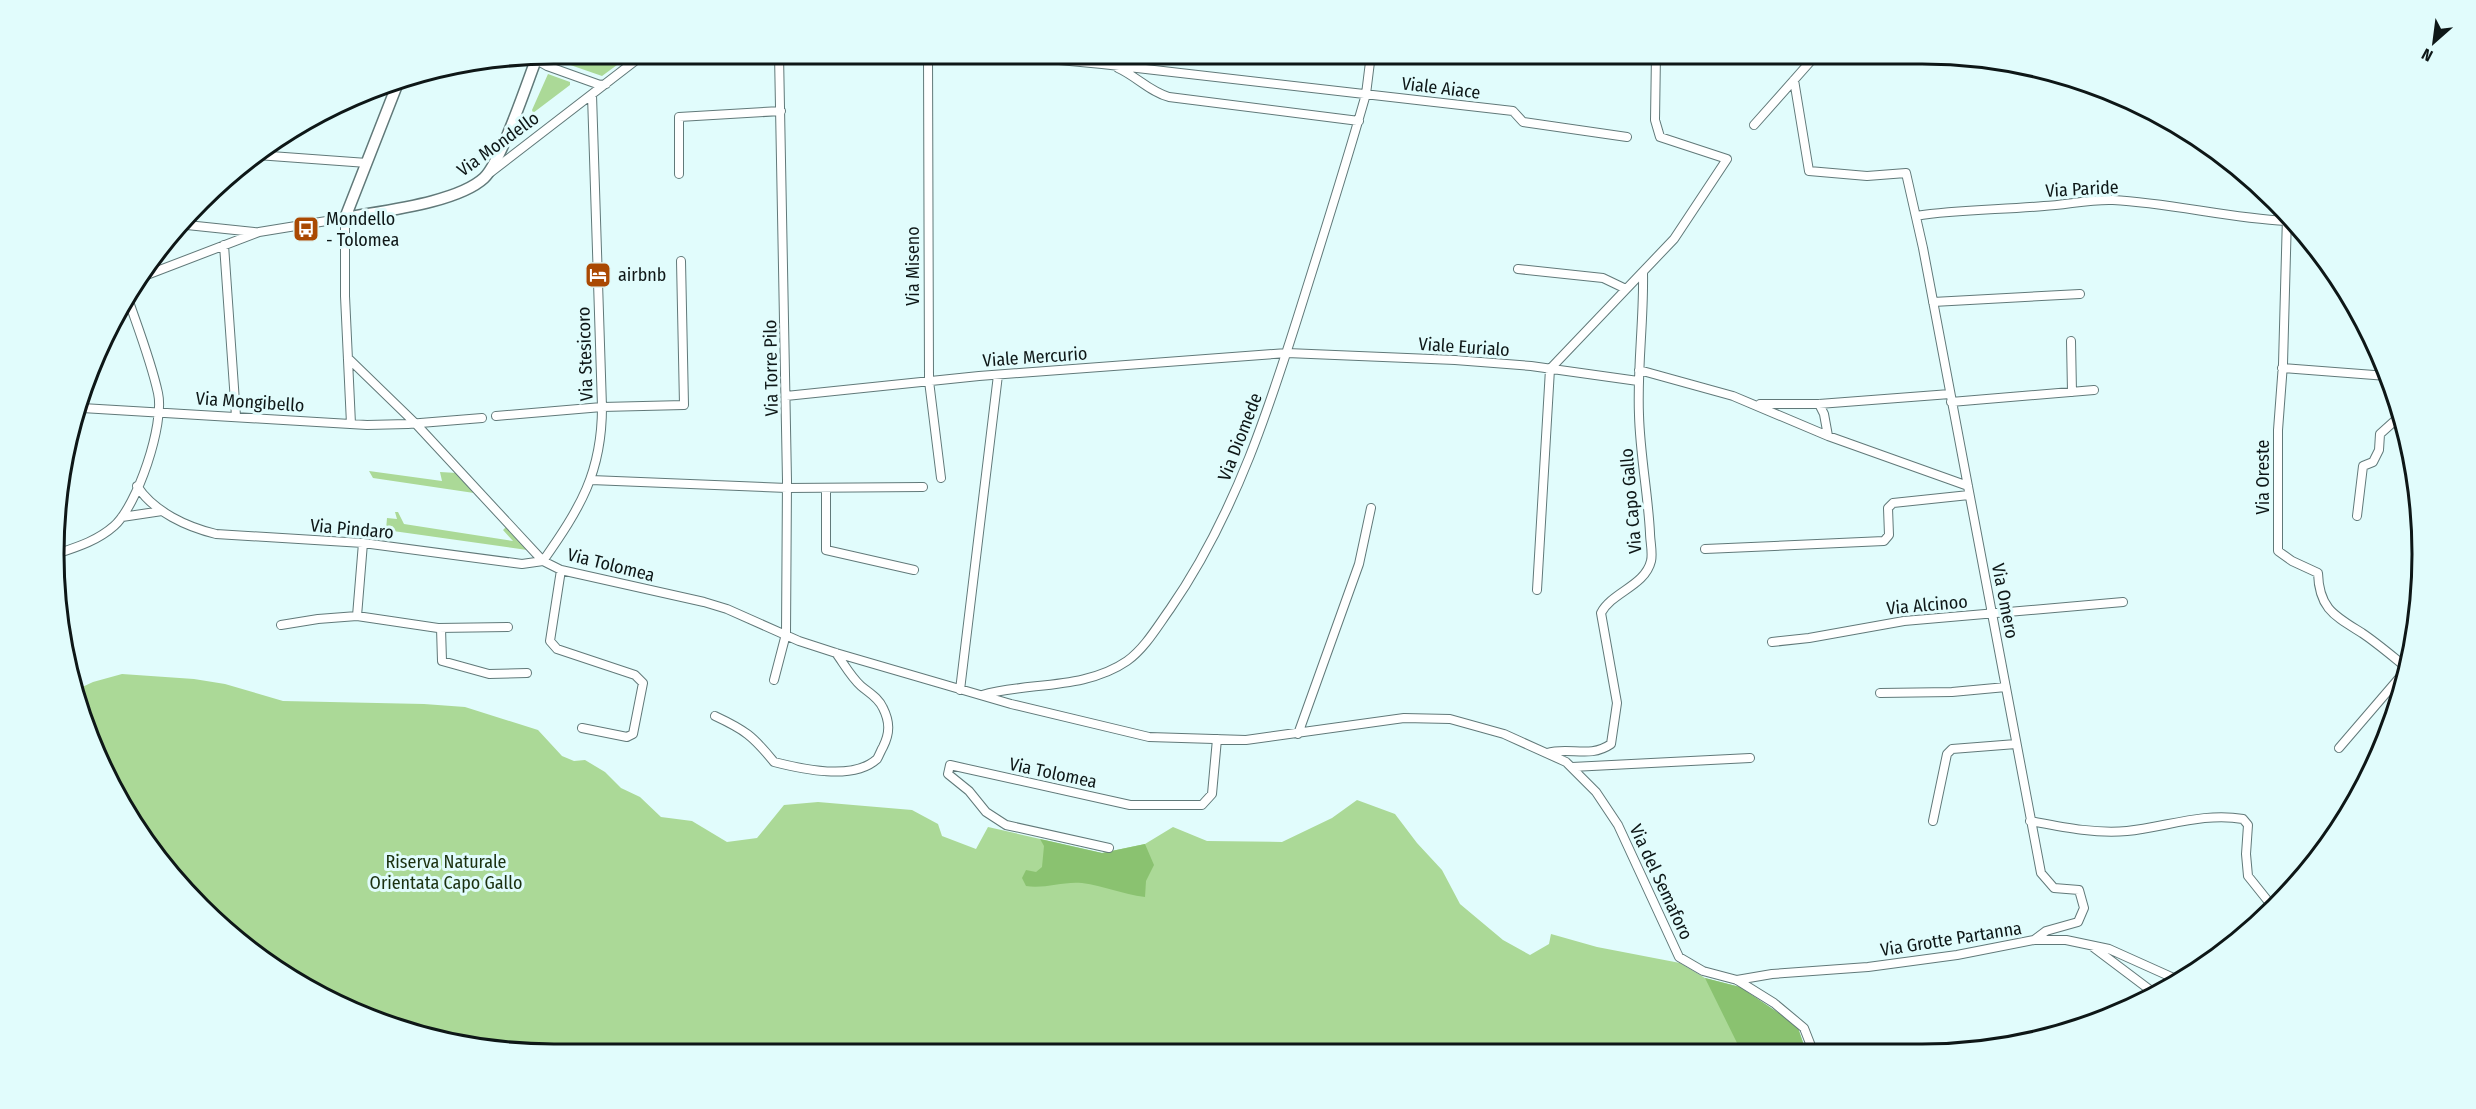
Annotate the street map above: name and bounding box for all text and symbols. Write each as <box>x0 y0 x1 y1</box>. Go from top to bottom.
north arrow <box>2404 12 2464 72</box>
text: N <box>2418 44 2436 65</box>
street label: Viale Aiace <box>1400 72 1482 104</box>
street label: Via Mondello <box>453 107 543 181</box>
street label: Via Paride <box>2045 176 2119 202</box>
place label: Mondello - Tolomea <box>326 208 399 251</box>
bus stop icon: Mondello - Tolomea <box>291 214 321 244</box>
street label: Via Miseno <box>902 226 924 306</box>
hotel icon: airbnb <box>583 260 613 290</box>
place label: airbnb <box>618 264 666 286</box>
street label: Via Stesicoro <box>572 306 598 402</box>
street label: Via Torre Pilo <box>759 319 783 417</box>
street label: Viale Eurialo <box>1418 333 1510 361</box>
street label: Viale Mercurio <box>982 342 1088 372</box>
street label: Via Mongibello <box>195 387 305 417</box>
street label: Via Diomede <box>1213 390 1267 484</box>
street label: Via Oreste <box>2252 439 2274 514</box>
street label: Via Capo Gallo <box>1615 447 1647 555</box>
street label: Via Pindaro <box>309 514 395 544</box>
street label: Via Tolomea <box>565 544 657 586</box>
street label: Via Omero <box>1987 562 2023 640</box>
street label: Via Alcinoo <box>1885 590 1969 620</box>
street label: Via Tolomea <box>1007 753 1099 793</box>
street label: Via del Semaforo <box>1625 821 1697 943</box>
park label: Riserva Naturale Orientata Capo Gallo <box>370 851 522 894</box>
street label: Via Grotte Partanna <box>1879 917 2023 961</box>

